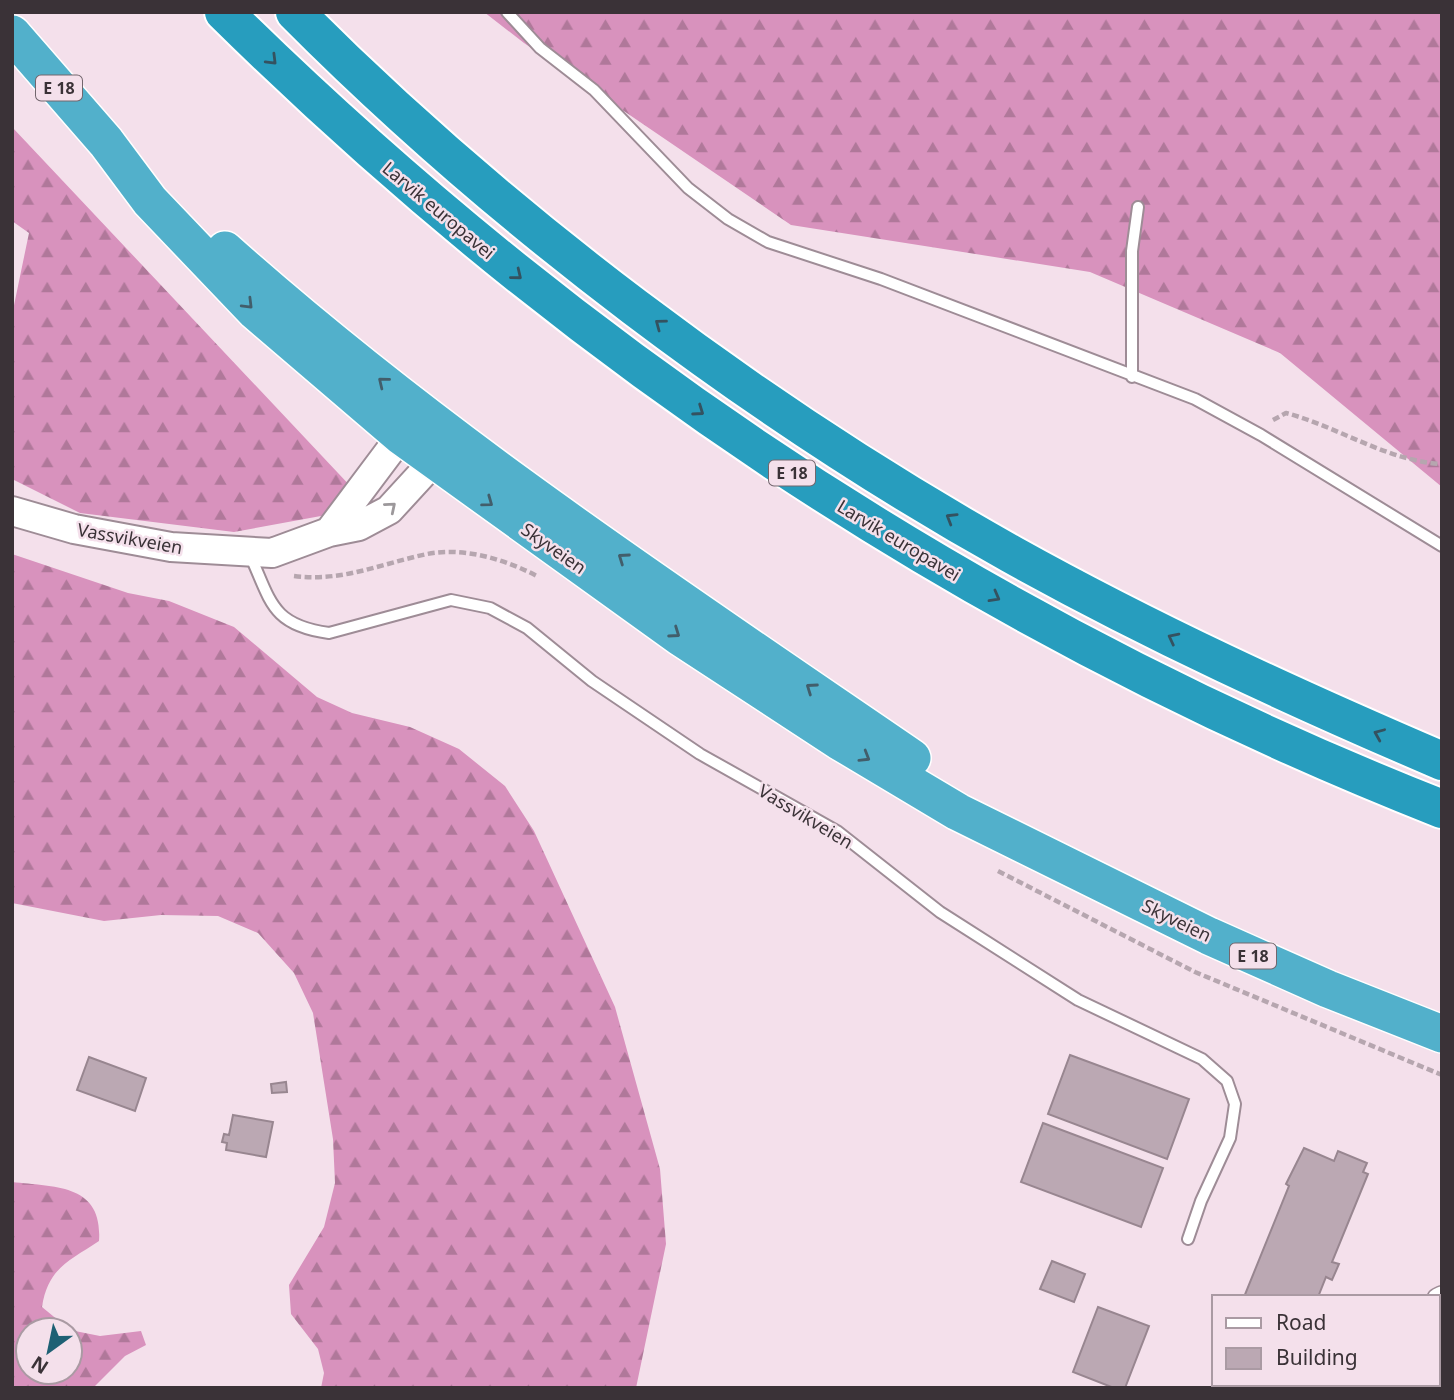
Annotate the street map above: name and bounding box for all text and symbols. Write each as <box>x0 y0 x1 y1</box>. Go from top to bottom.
one-way arrow <box>264 52 277 65</box>
road number: E 18 <box>36 76 82 100</box>
street label: Larvik europavei <box>378 156 500 264</box>
one-way arrow <box>508 267 521 279</box>
one-way arrow <box>240 296 252 308</box>
one-way arrow <box>655 320 668 333</box>
one-way arrow <box>378 378 391 390</box>
one-way arrow <box>691 403 704 415</box>
road number: E 18 <box>769 460 815 486</box>
one-way arrow <box>481 494 493 506</box>
street label: Larvik europavei <box>833 494 965 586</box>
one-way arrow <box>384 502 396 515</box>
one-way arrow <box>946 513 959 526</box>
street label: Vassvikveien <box>76 517 184 559</box>
street label: Skyveien <box>517 517 591 579</box>
one-way arrow <box>618 554 631 566</box>
one-way arrow <box>988 589 1000 602</box>
one-way arrow <box>667 625 680 637</box>
one-way arrow <box>1168 633 1180 647</box>
one-way arrow <box>806 684 819 696</box>
one-way arrow <box>1374 728 1386 742</box>
one-way arrow <box>858 748 871 761</box>
street label: Vassvikveien <box>754 778 858 854</box>
street label: Skyveien <box>1139 893 1215 947</box>
road number: E 18 <box>1230 944 1276 968</box>
legend <box>1212 1295 1440 1386</box>
text: Road <box>1276 1308 1326 1336</box>
north arrow <box>14 1316 84 1386</box>
text: Building <box>1276 1343 1358 1371</box>
text: N <box>26 1350 53 1380</box>

